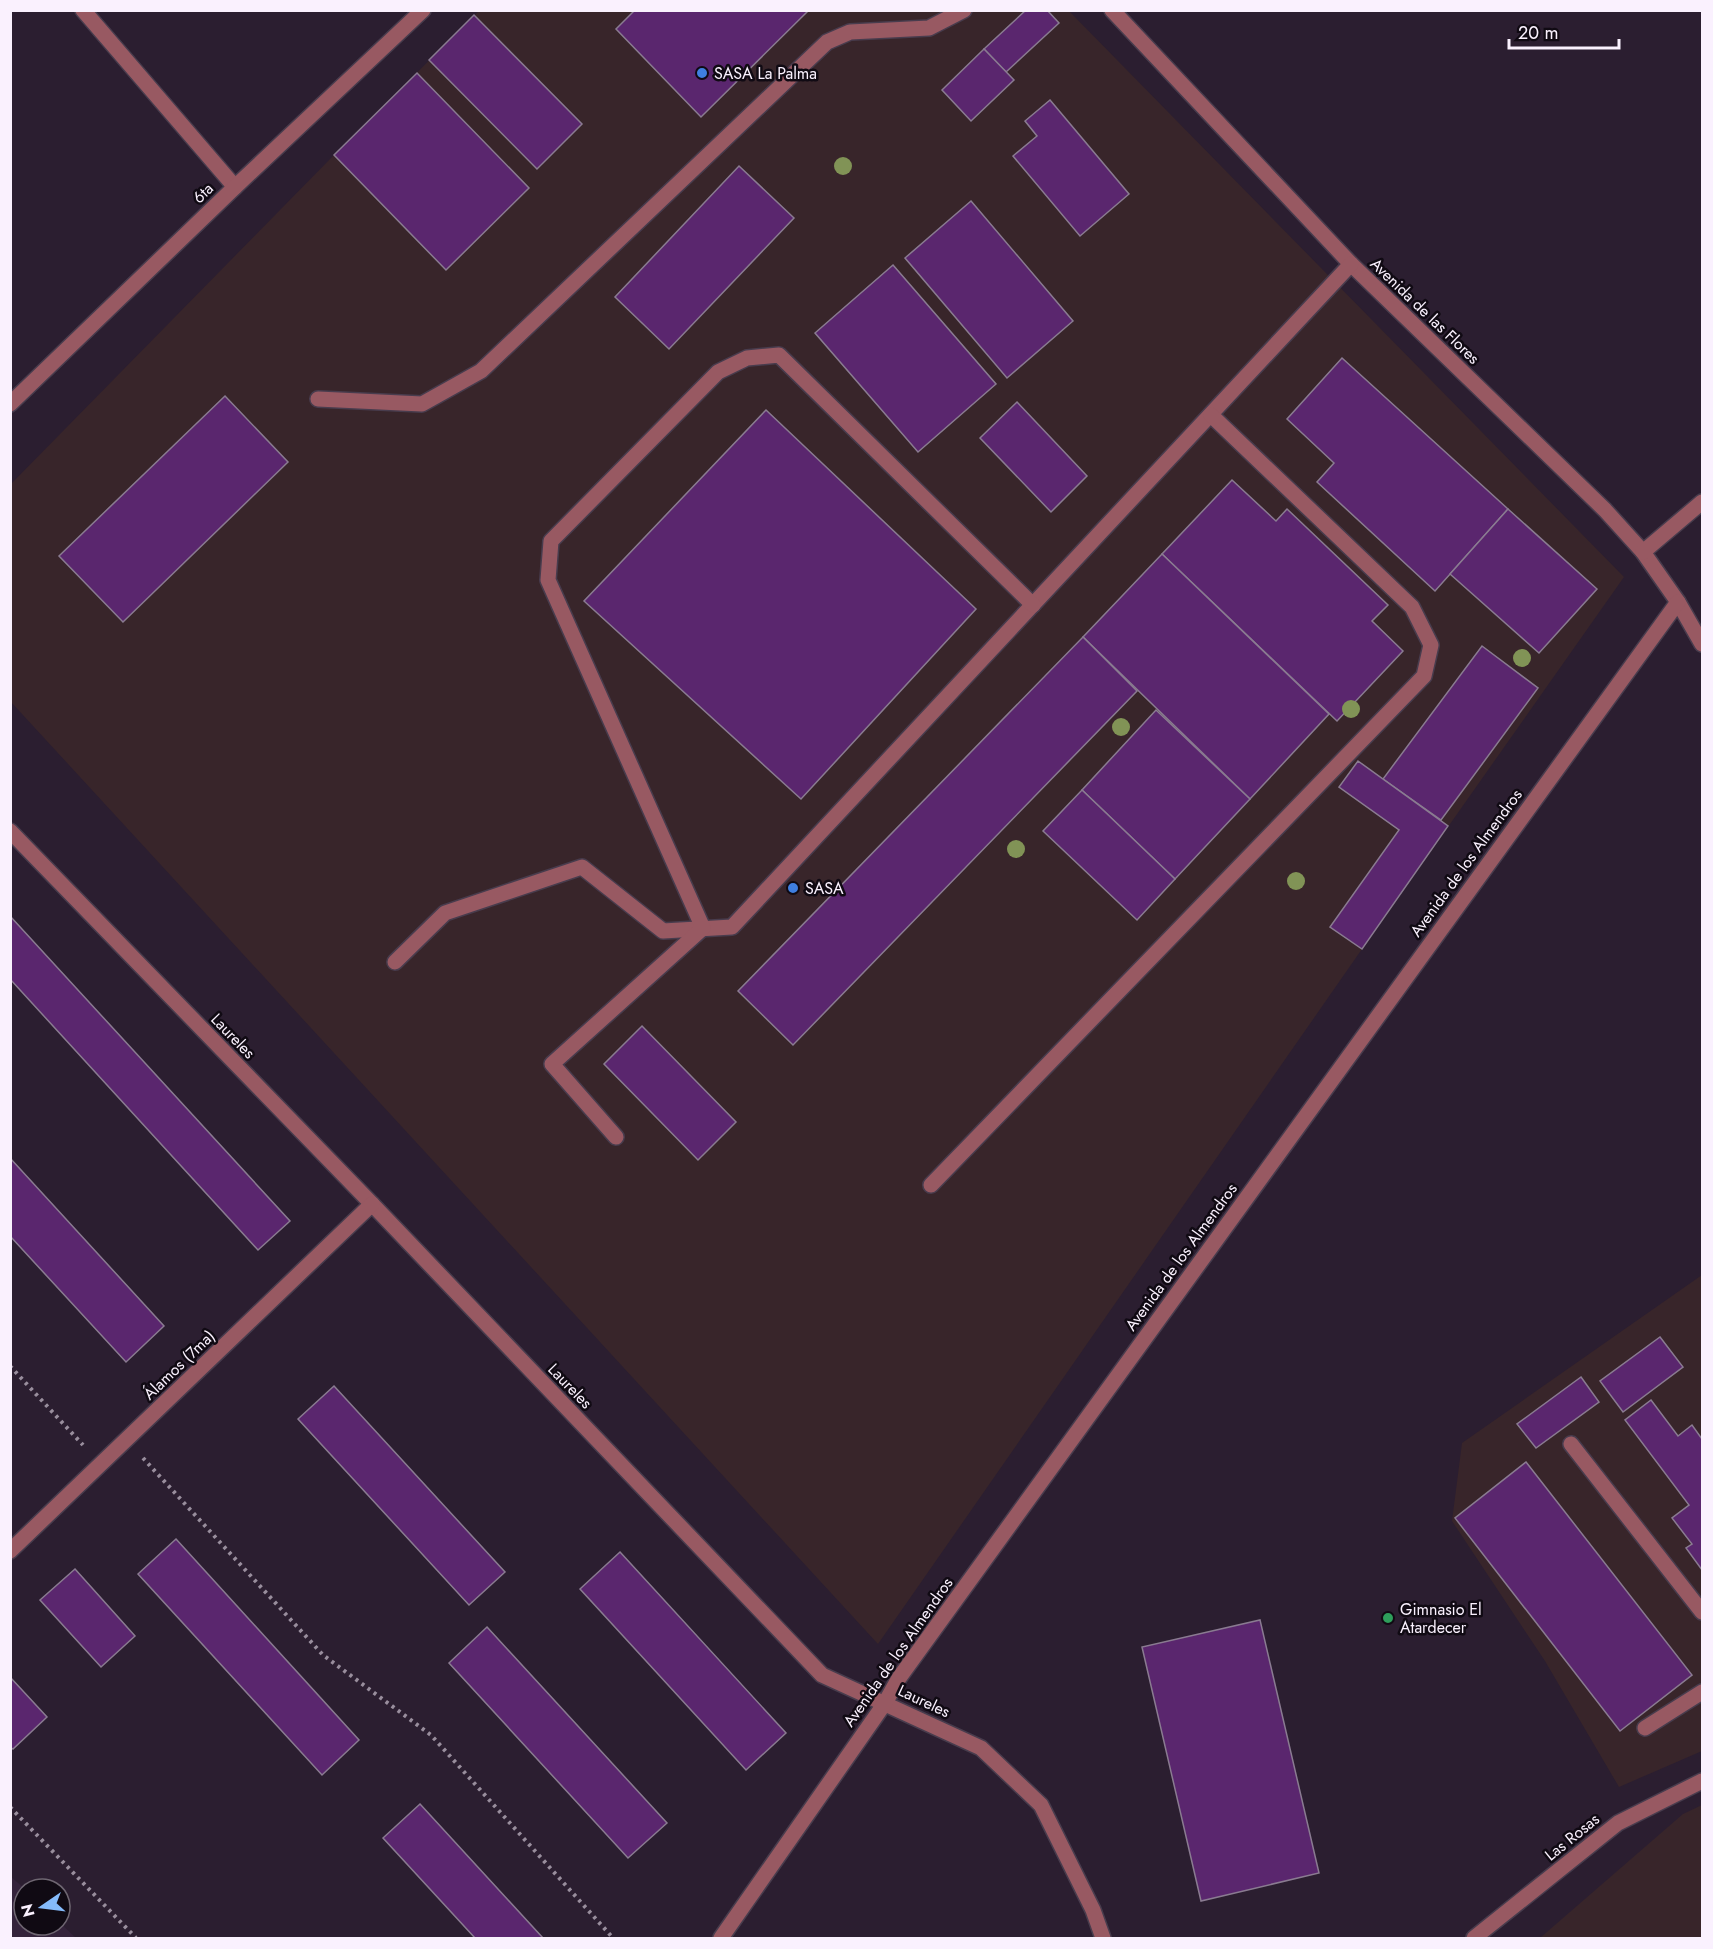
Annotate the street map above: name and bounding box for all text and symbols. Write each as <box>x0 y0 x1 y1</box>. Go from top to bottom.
scale bar <box>1509 12 1618 50</box>
text: 20 m <box>1518 20 1558 46</box>
place label: SASA La Palma <box>714 62 817 85</box>
marker: SASA La Palma <box>695 66 709 80</box>
street label: 6ta <box>188 178 218 208</box>
street label: Avenida de las Flores <box>1365 253 1485 369</box>
street label: Avenida de los Almendros <box>1404 784 1528 942</box>
place label: SASA <box>805 877 844 900</box>
marker: SASA <box>786 881 800 895</box>
street label: Laureles <box>206 1008 260 1064</box>
street label: Avenida de los Almendros <box>1119 1178 1243 1336</box>
street label: Álamos (7ma) <box>138 1325 220 1405</box>
street label: Laureles <box>543 1358 597 1414</box>
street label: Avenida de los Almendros <box>838 1573 958 1731</box>
place label: Gimnasio El Atardecer <box>1400 1598 1482 1639</box>
marker: Gimnasio El Atardecer <box>1381 1611 1395 1625</box>
street label: Laureles <box>894 1679 954 1723</box>
street label: Las Rosas <box>1540 1808 1604 1866</box>
north arrow <box>12 1877 72 1937</box>
text: N <box>15 1902 41 1919</box>

